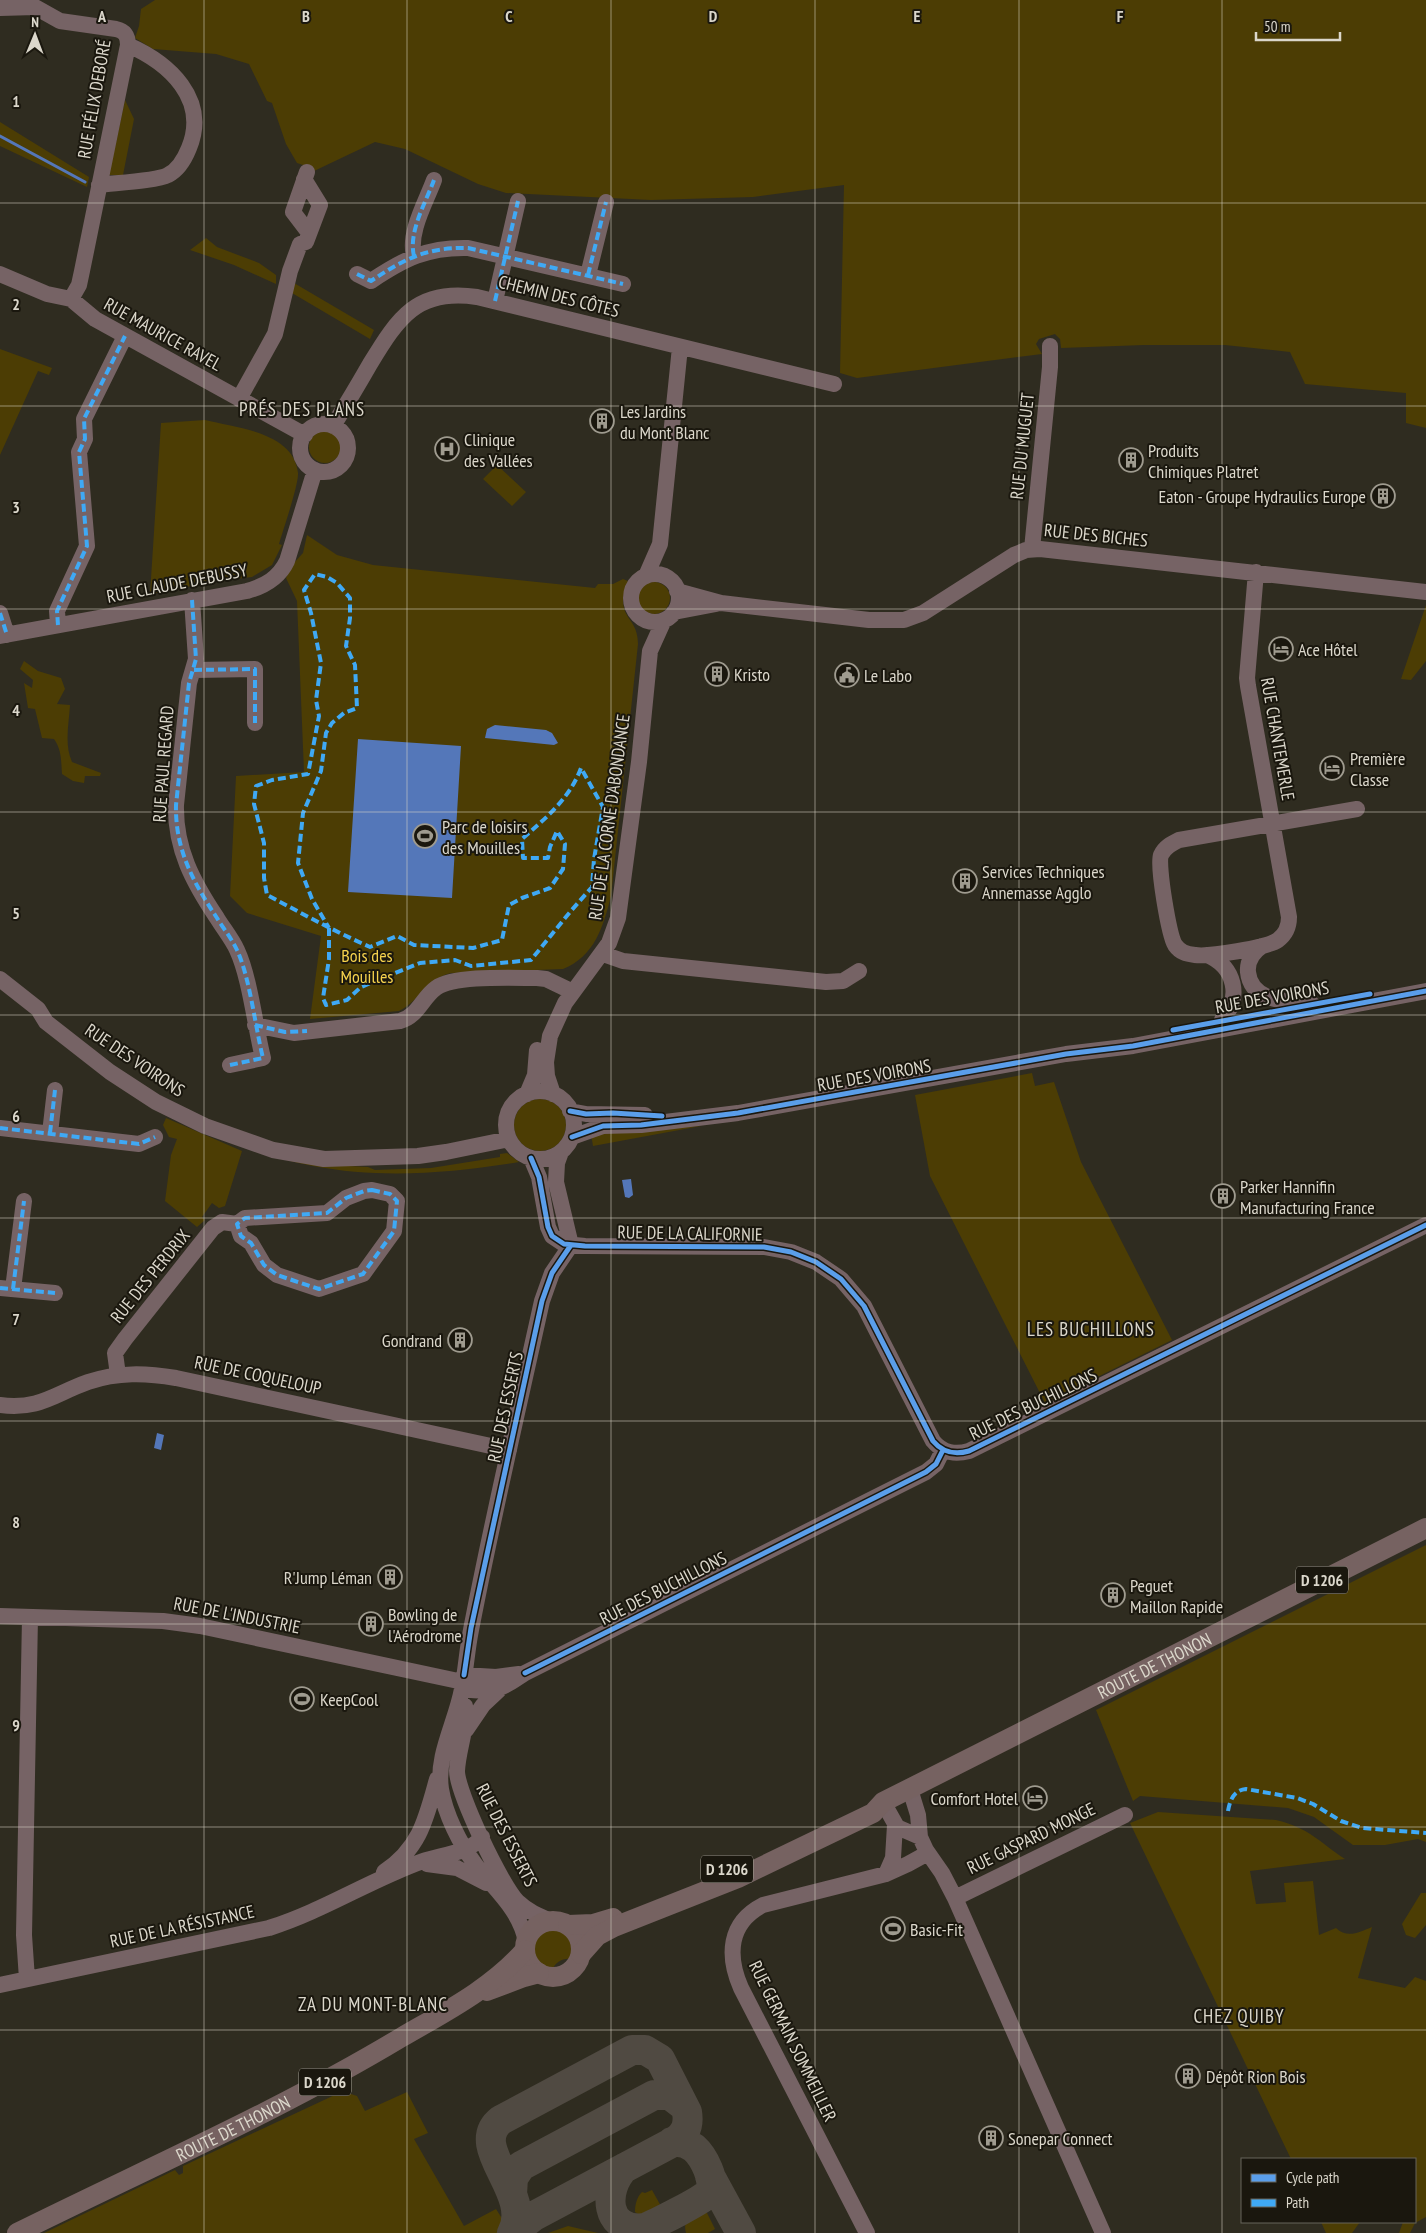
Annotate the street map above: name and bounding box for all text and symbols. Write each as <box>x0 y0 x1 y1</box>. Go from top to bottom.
text: A <box>97 6 107 26</box>
text: B <box>302 6 310 26</box>
text: C <box>505 6 513 26</box>
text: D <box>709 6 718 26</box>
text: E <box>914 6 921 26</box>
text: F <box>1117 6 1124 26</box>
north arrow <box>10 10 60 60</box>
scale bar <box>1256 10 1340 42</box>
text: N <box>31 13 39 31</box>
text: 50 m <box>1264 17 1290 36</box>
street label: RUE FÉLIX DEBORÉ <box>72 38 116 160</box>
text: 1 <box>12 91 20 111</box>
street label: CHEMIN DES CÔTES <box>496 270 622 322</box>
street label: RUE MAURICE RAVEL <box>100 292 226 376</box>
text: 2 <box>12 294 20 314</box>
street label: RUE DU MUGUET <box>1005 392 1039 500</box>
district label: PRÉS DES PLANS <box>239 397 365 421</box>
place label: Les Jardins du Mont Blanc <box>620 400 710 444</box>
building icon: Les Jardins du Mont Blanc <box>589 408 615 434</box>
place label: Clinique des Vallées <box>464 428 533 472</box>
hospital icon: Clinique des Vallées <box>434 436 460 462</box>
place label: Produits Chimiques Platret <box>1148 439 1258 483</box>
building icon: Produits Chimiques Platret <box>1118 447 1144 473</box>
building icon: Eaton - Groupe Hydraulics Europe <box>1370 483 1396 509</box>
place label: Eaton - Groupe Hydraulics Europe <box>1159 485 1366 508</box>
text: 3 <box>12 497 20 517</box>
street label: RUE DES BICHES <box>1043 518 1149 552</box>
street label: RUE CLAUDE DEBUSSY <box>105 558 250 608</box>
hotel icon: Ace Hôtel <box>1268 636 1294 662</box>
place label: Ace Hôtel <box>1298 638 1358 661</box>
building icon: Kristo <box>704 661 730 687</box>
public building icon: Le Labo <box>834 662 860 688</box>
place label: Kristo <box>734 663 770 686</box>
place label: Le Labo <box>864 664 912 687</box>
street label: RUE CHANTEMERLE <box>1256 676 1300 802</box>
text: 4 <box>12 700 20 720</box>
street label: RUE PAUL REGARD <box>147 705 179 823</box>
street label: RUE DE LA CORNE D'ABONDANCE <box>583 713 635 921</box>
place label: Première Classe <box>1350 747 1405 791</box>
hotel icon: Première Classe <box>1319 755 1345 781</box>
place label: Parc de loisirs des Mouilles <box>442 815 528 859</box>
sports icon: Parc de loisirs des Mouilles <box>412 823 438 849</box>
place label: Services Techniques Annemasse Agglo <box>982 860 1105 904</box>
building icon: Services Techniques Annemasse Agglo <box>952 868 978 894</box>
text: 5 <box>12 903 20 923</box>
park label: Bois des Mouilles <box>341 944 393 988</box>
street label: RUE DES VOIRONS <box>1213 976 1331 1018</box>
street label: RUE DES VOIRONS <box>81 1018 189 1102</box>
street label: RUE DES VOIRONS <box>815 1054 933 1096</box>
text: 6 <box>12 1106 20 1126</box>
place label: Parker Hannifin Manufacturing France <box>1240 1175 1375 1219</box>
building icon: Parker Hannifin Manufacturing France <box>1210 1183 1236 1209</box>
street label: RUE DE LA CALIFORNIE <box>617 1220 763 1246</box>
street label: RUE DES PERDRIX <box>105 1224 195 1328</box>
text: 7 <box>12 1309 20 1329</box>
district label: LES BUCHILLONS <box>1027 1317 1155 1341</box>
building icon: Gondrand <box>447 1327 473 1353</box>
place label: Gondrand <box>382 1329 442 1352</box>
street label: RUE DES ESSERTS <box>482 1349 528 1464</box>
street label: RUE DE COQUELOUP <box>192 1350 324 1400</box>
street label: RUE DES BUCHILLONS <box>965 1363 1101 1445</box>
text: 8 <box>12 1512 20 1532</box>
street label: RUE DES BUCHILLONS <box>596 1546 731 1630</box>
building icon: R'Jump Léman <box>377 1564 403 1590</box>
place label: R'Jump Léman <box>284 1566 372 1589</box>
road number: D 1206 <box>1296 1566 1348 1594</box>
place label: Peguet Maillon Rapide <box>1130 1574 1223 1618</box>
building icon: Peguet Maillon Rapide <box>1100 1582 1126 1608</box>
street label: RUE DE L'INDUSTRIE <box>172 1591 302 1639</box>
place label: Bowling de l'Aérodrome <box>388 1603 462 1647</box>
building icon: Bowling de l'Aérodrome <box>358 1611 384 1637</box>
street label: ROUTE DE THONON <box>1093 1627 1215 1704</box>
sports icon: KeepCool <box>289 1686 315 1712</box>
place label: KeepCool <box>320 1688 379 1711</box>
text: 9 <box>12 1715 20 1735</box>
street label: RUE DES ESSERTS <box>471 1780 543 1891</box>
hotel icon: Comfort Hotel <box>1022 1785 1048 1811</box>
place label: Comfort Hotel <box>931 1787 1019 1810</box>
street label: RUE GASPARD MONGE <box>963 1797 1099 1879</box>
road number: D 1206 <box>701 1856 753 1882</box>
street label: RUE DE LA RÉSISTANCE <box>108 1899 256 1953</box>
sports icon: Basic-Fit <box>880 1916 906 1942</box>
place label: Basic-Fit <box>910 1918 963 1941</box>
street label: RUE GERMAIN SOMMEILLER <box>744 1957 842 2126</box>
district label: ZA DU MONT-BLANC <box>298 1992 448 2016</box>
district label: CHEZ QUIBY <box>1193 2004 1285 2028</box>
building icon: Dépôt Rion Bois <box>1175 2063 1201 2089</box>
place label: Dépôt Rion Bois <box>1206 2065 1306 2088</box>
road number: D 1206 <box>299 2068 351 2096</box>
street label: ROUTE DE THONON <box>172 2090 294 2166</box>
building icon: Sonepar Connect <box>978 2125 1004 2151</box>
place label: Sonepar Connect <box>1008 2127 1113 2150</box>
legend <box>1241 2158 1416 2223</box>
text: Cycle path <box>1286 2168 1339 2187</box>
text: Path <box>1286 2193 1309 2212</box>

